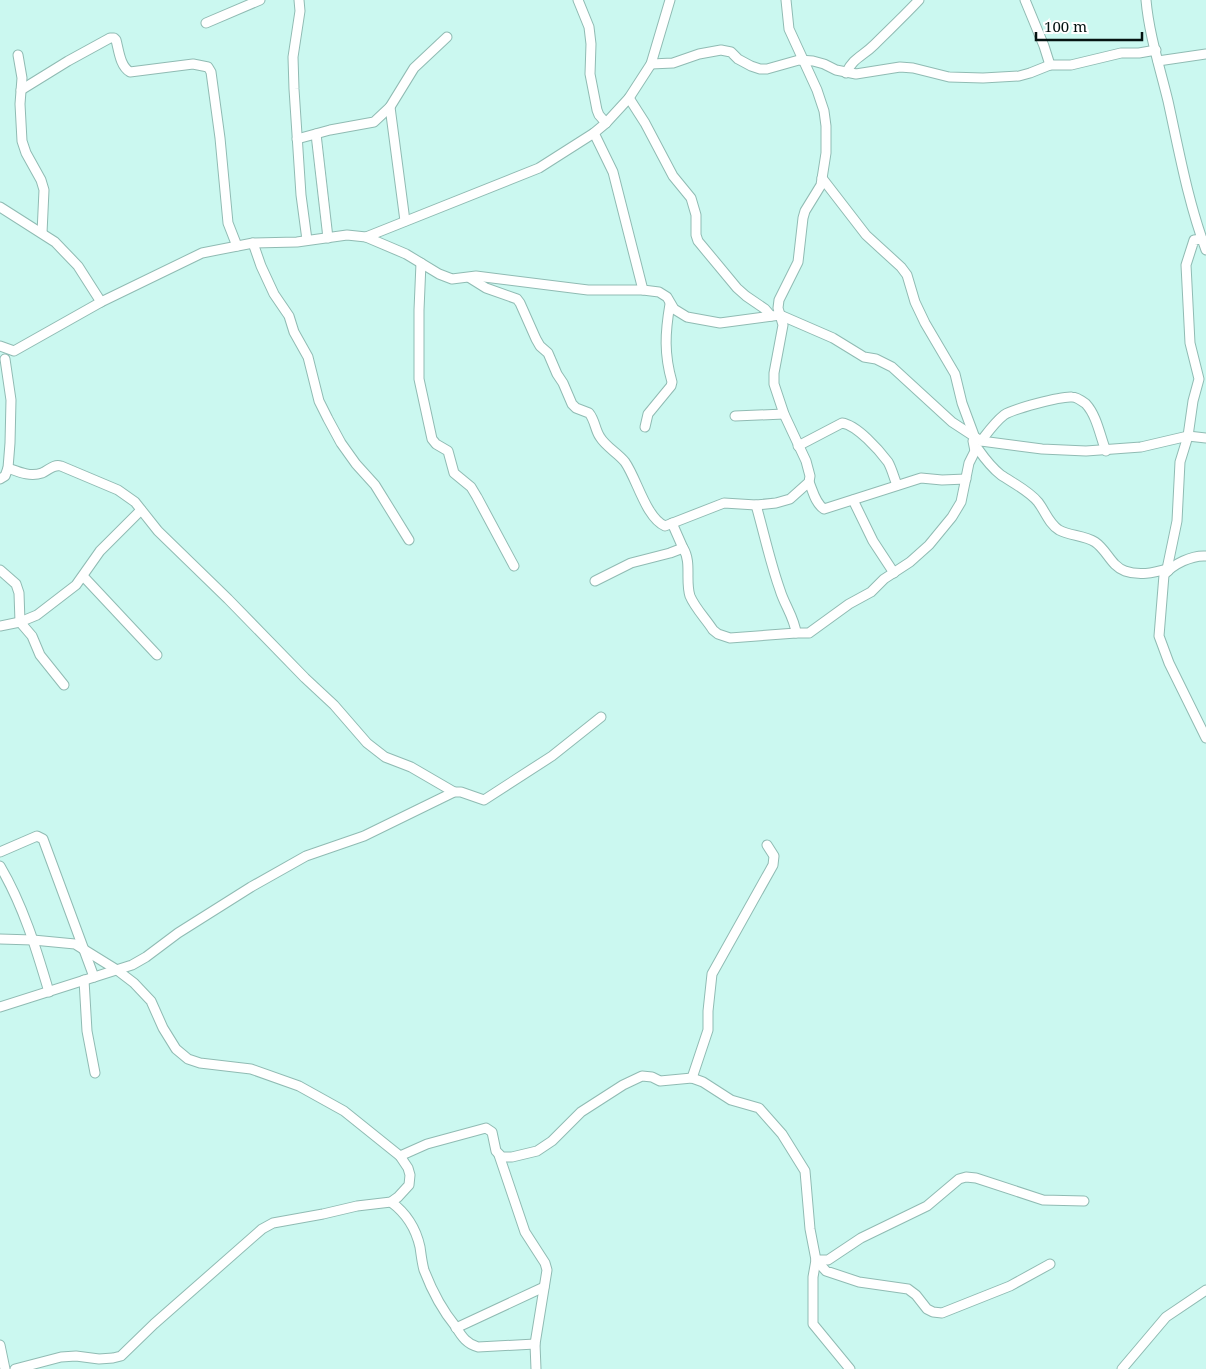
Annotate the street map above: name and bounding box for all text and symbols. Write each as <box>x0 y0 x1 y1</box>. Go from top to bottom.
scale bar <box>1036 10 1142 42</box>
text: 100 m <box>1044 16 1087 36</box>

